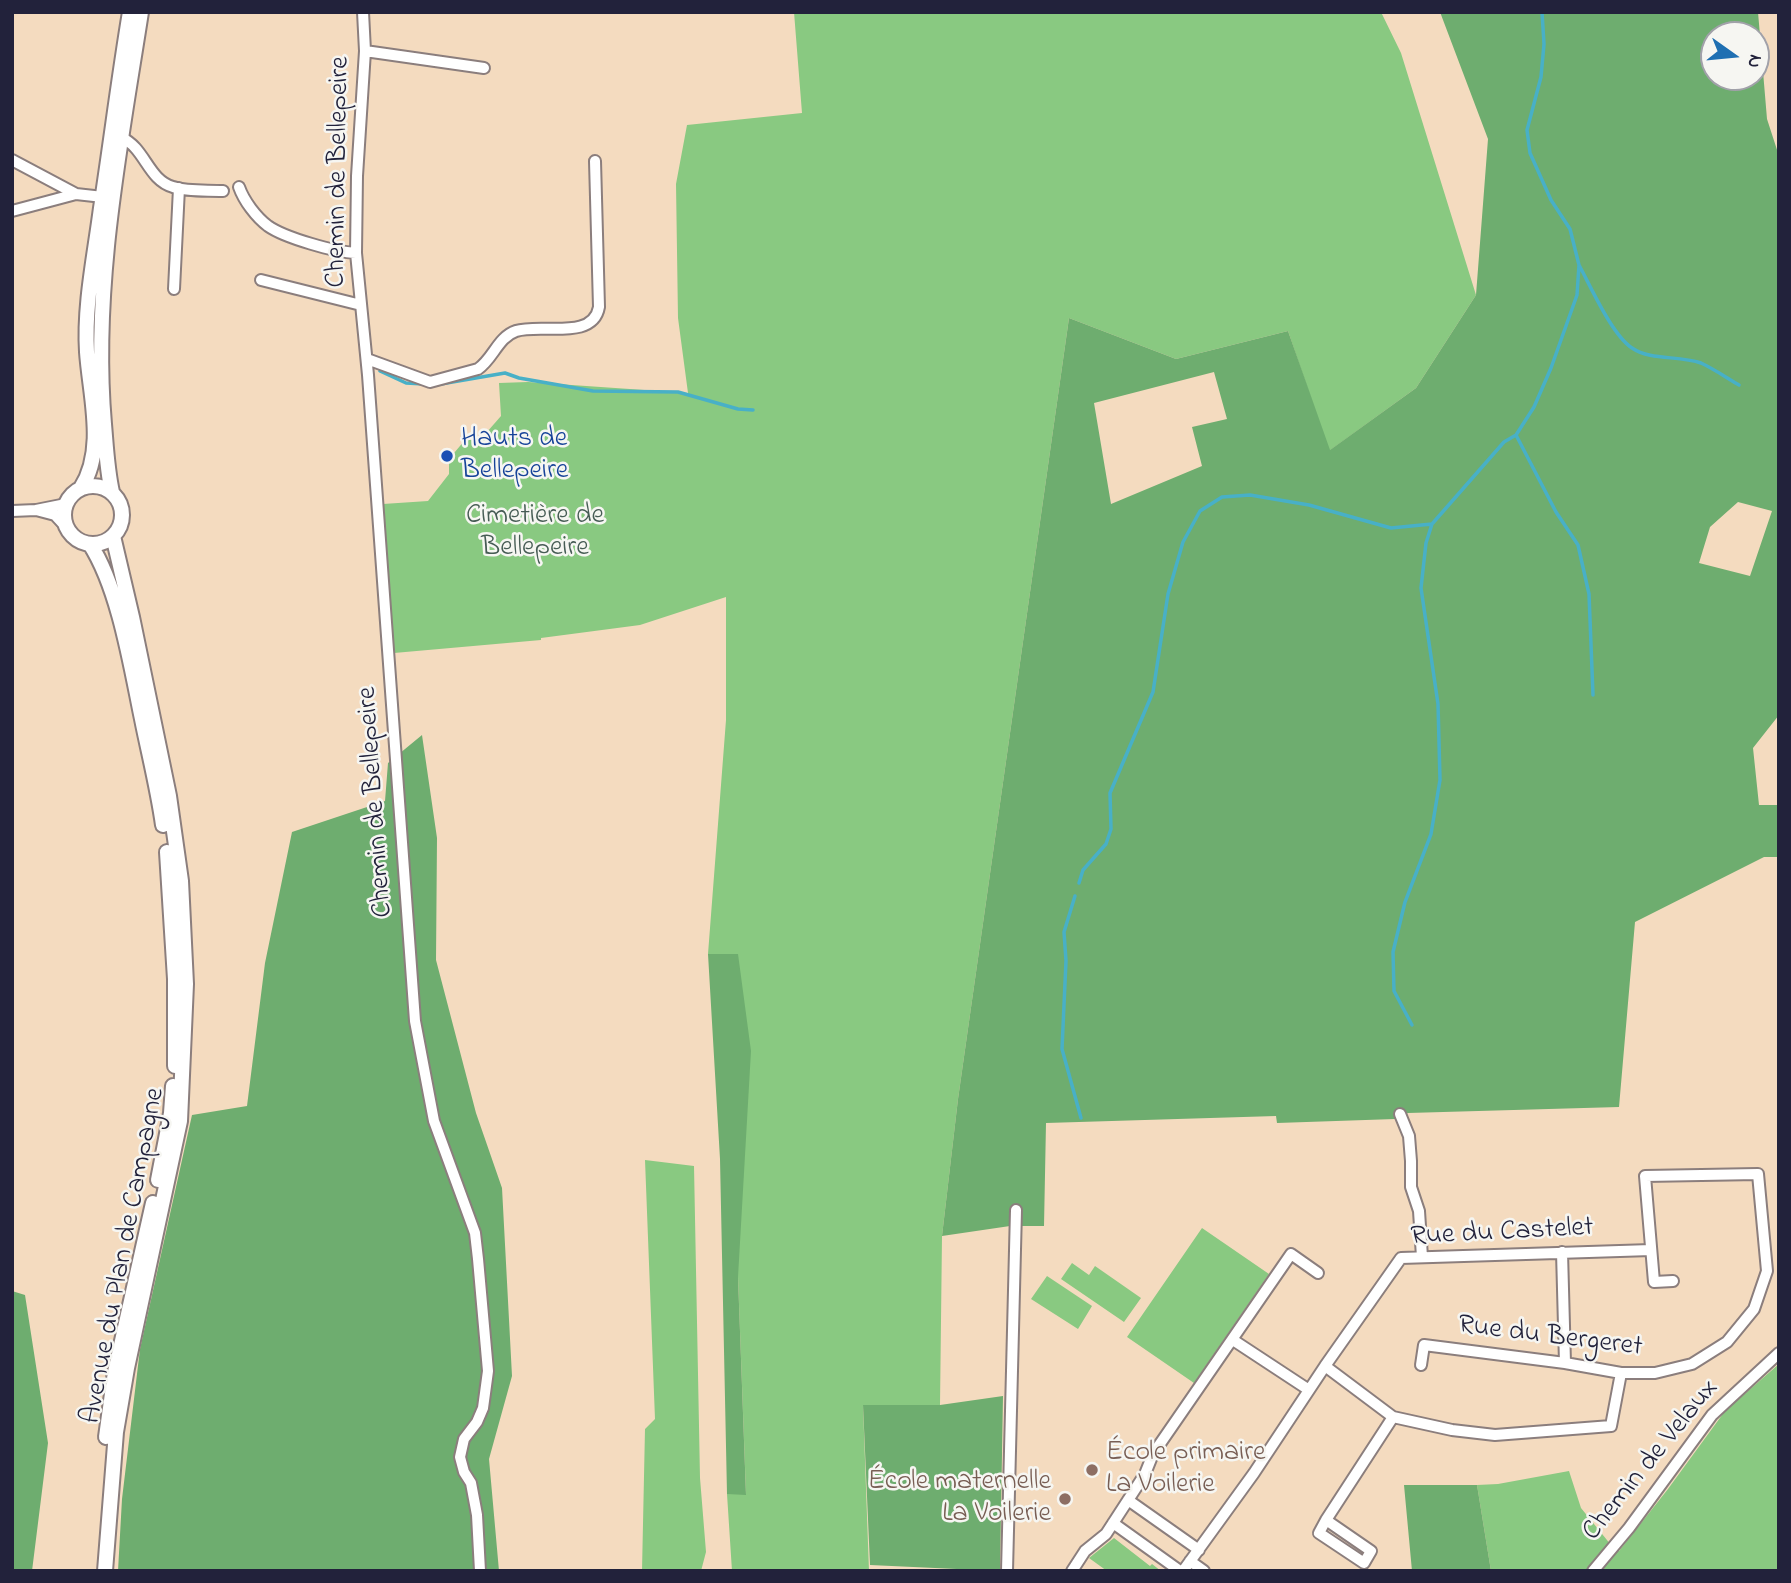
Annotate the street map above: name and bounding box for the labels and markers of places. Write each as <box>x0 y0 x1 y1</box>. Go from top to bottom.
place label: Hauts de Bellepeire <box>461 423 568 489</box>
marker: Hauts de Bellepeire <box>439 448 455 464</box>
place label: École primaire La Voilerie <box>1106 1437 1265 1503</box>
marker: École primaire La Voilerie <box>1084 1462 1100 1478</box>
place label: École maternelle La Voilerie <box>868 1466 1051 1532</box>
marker: École maternelle La Voilerie <box>1057 1491 1073 1507</box>

